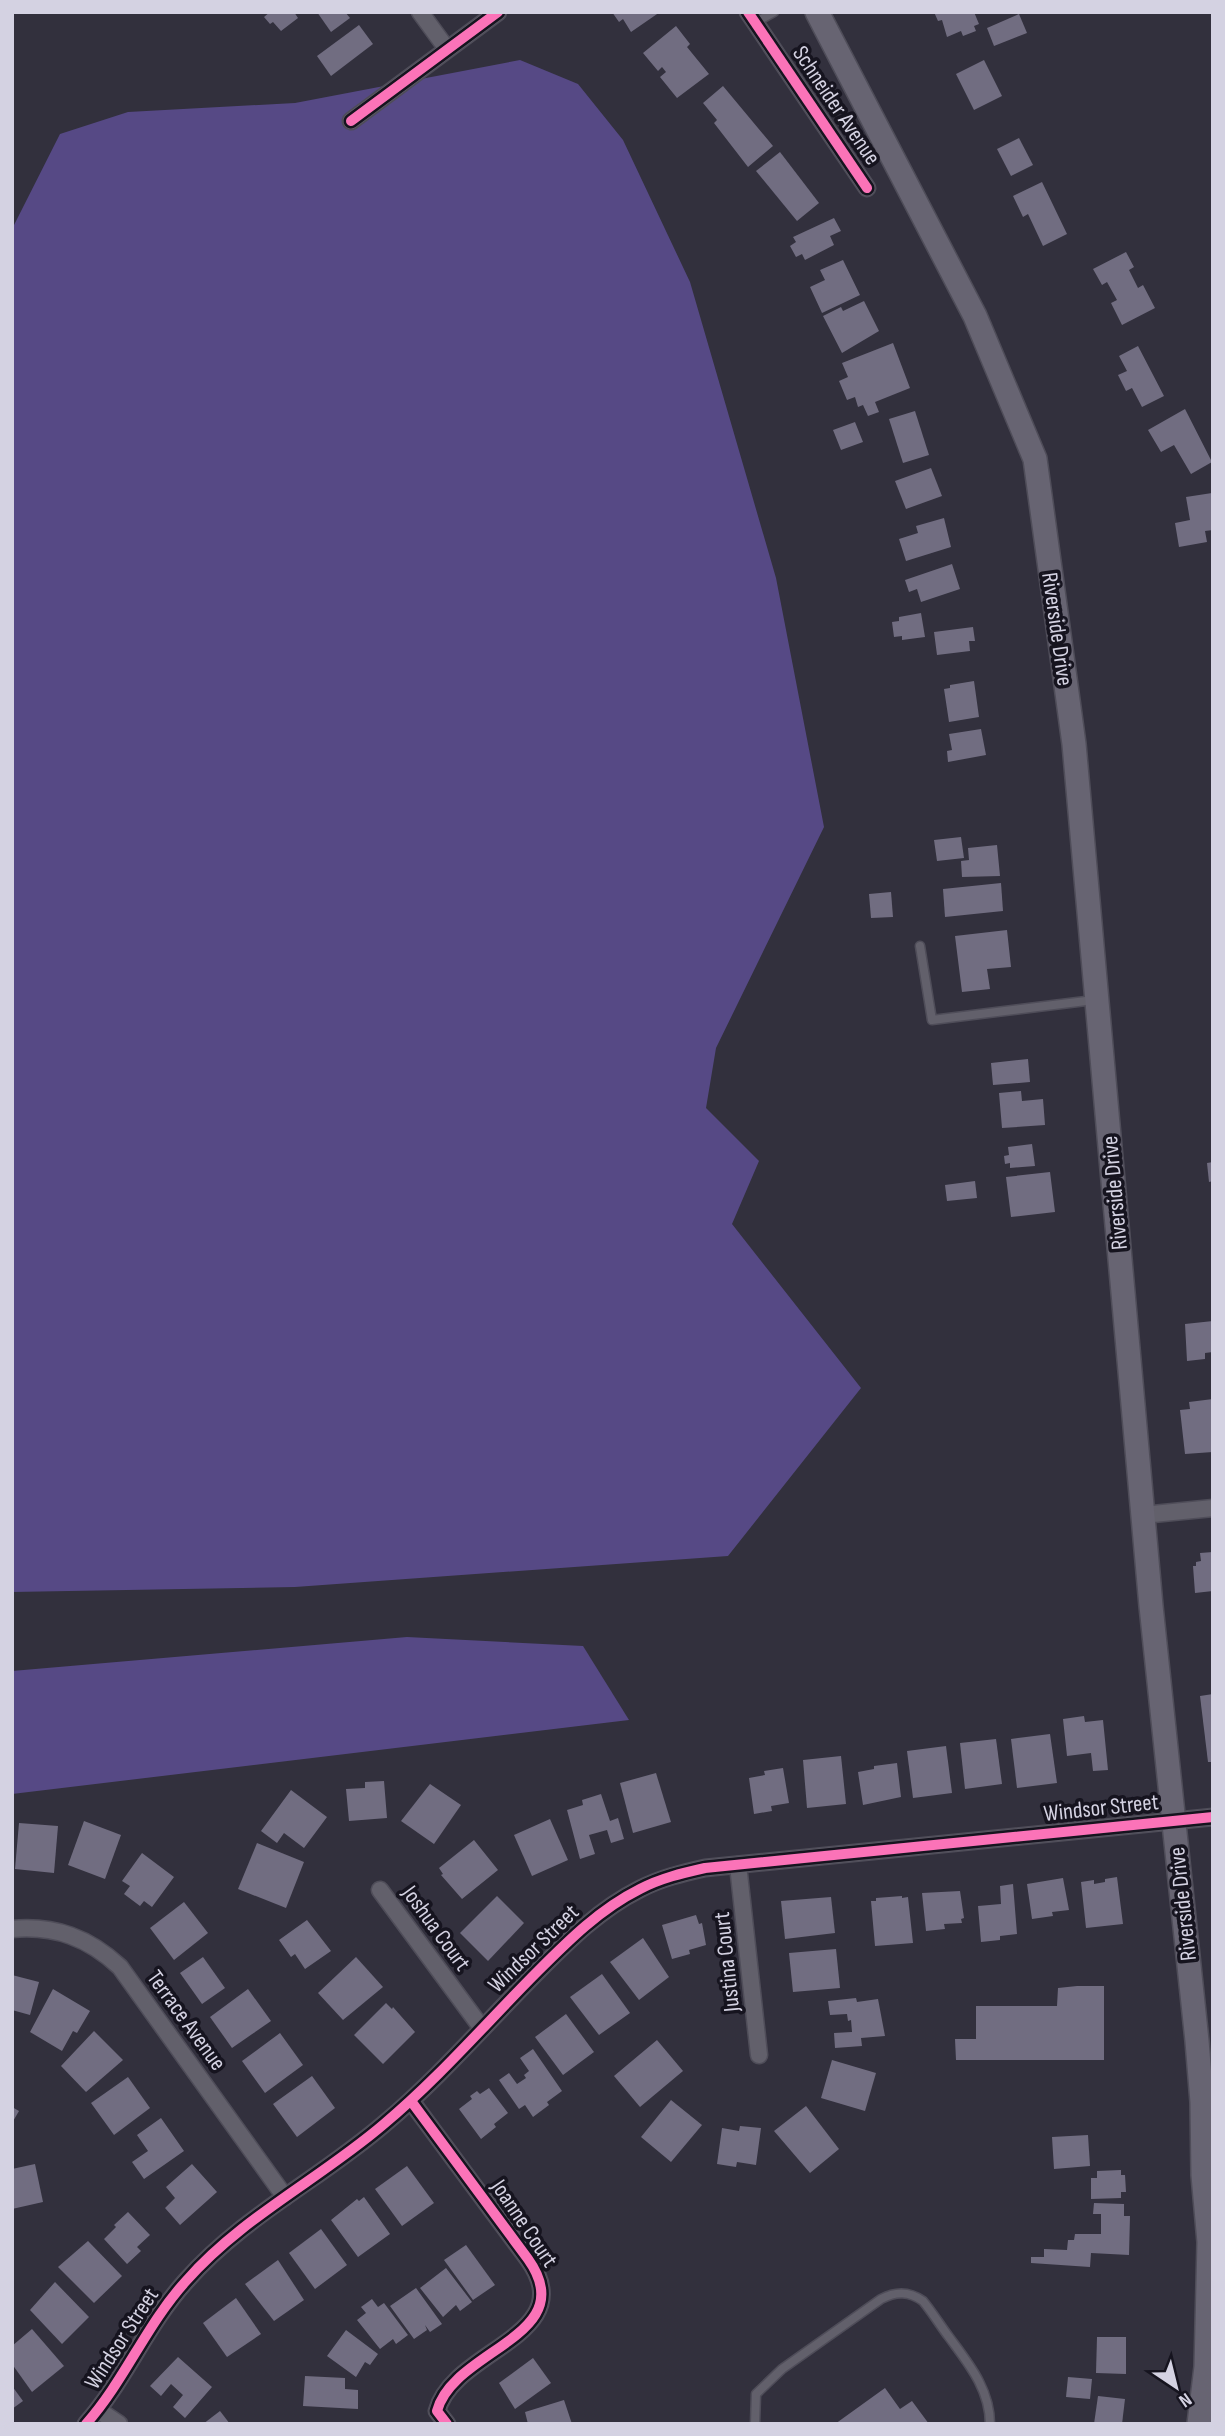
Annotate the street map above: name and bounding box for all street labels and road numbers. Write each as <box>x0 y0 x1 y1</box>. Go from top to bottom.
street label: Schneider Avenue <box>786 41 886 170</box>
street label: Riverside Drive <box>1035 571 1079 688</box>
street label: Riverside Drive <box>1096 1135 1134 1251</box>
street label: Windsor Street <box>1042 1788 1160 1828</box>
street label: Riverside Drive <box>1163 1846 1203 1962</box>
street label: Joshua Court <box>395 1880 476 1977</box>
street label: Windsor Street <box>483 1899 585 1999</box>
street label: Justina Court <box>708 1911 746 2014</box>
street label: Terrace Avenue <box>140 1965 232 2076</box>
street label: Joanne Court <box>484 2174 564 2273</box>
street label: Windsor Street <box>79 2283 165 2395</box>

